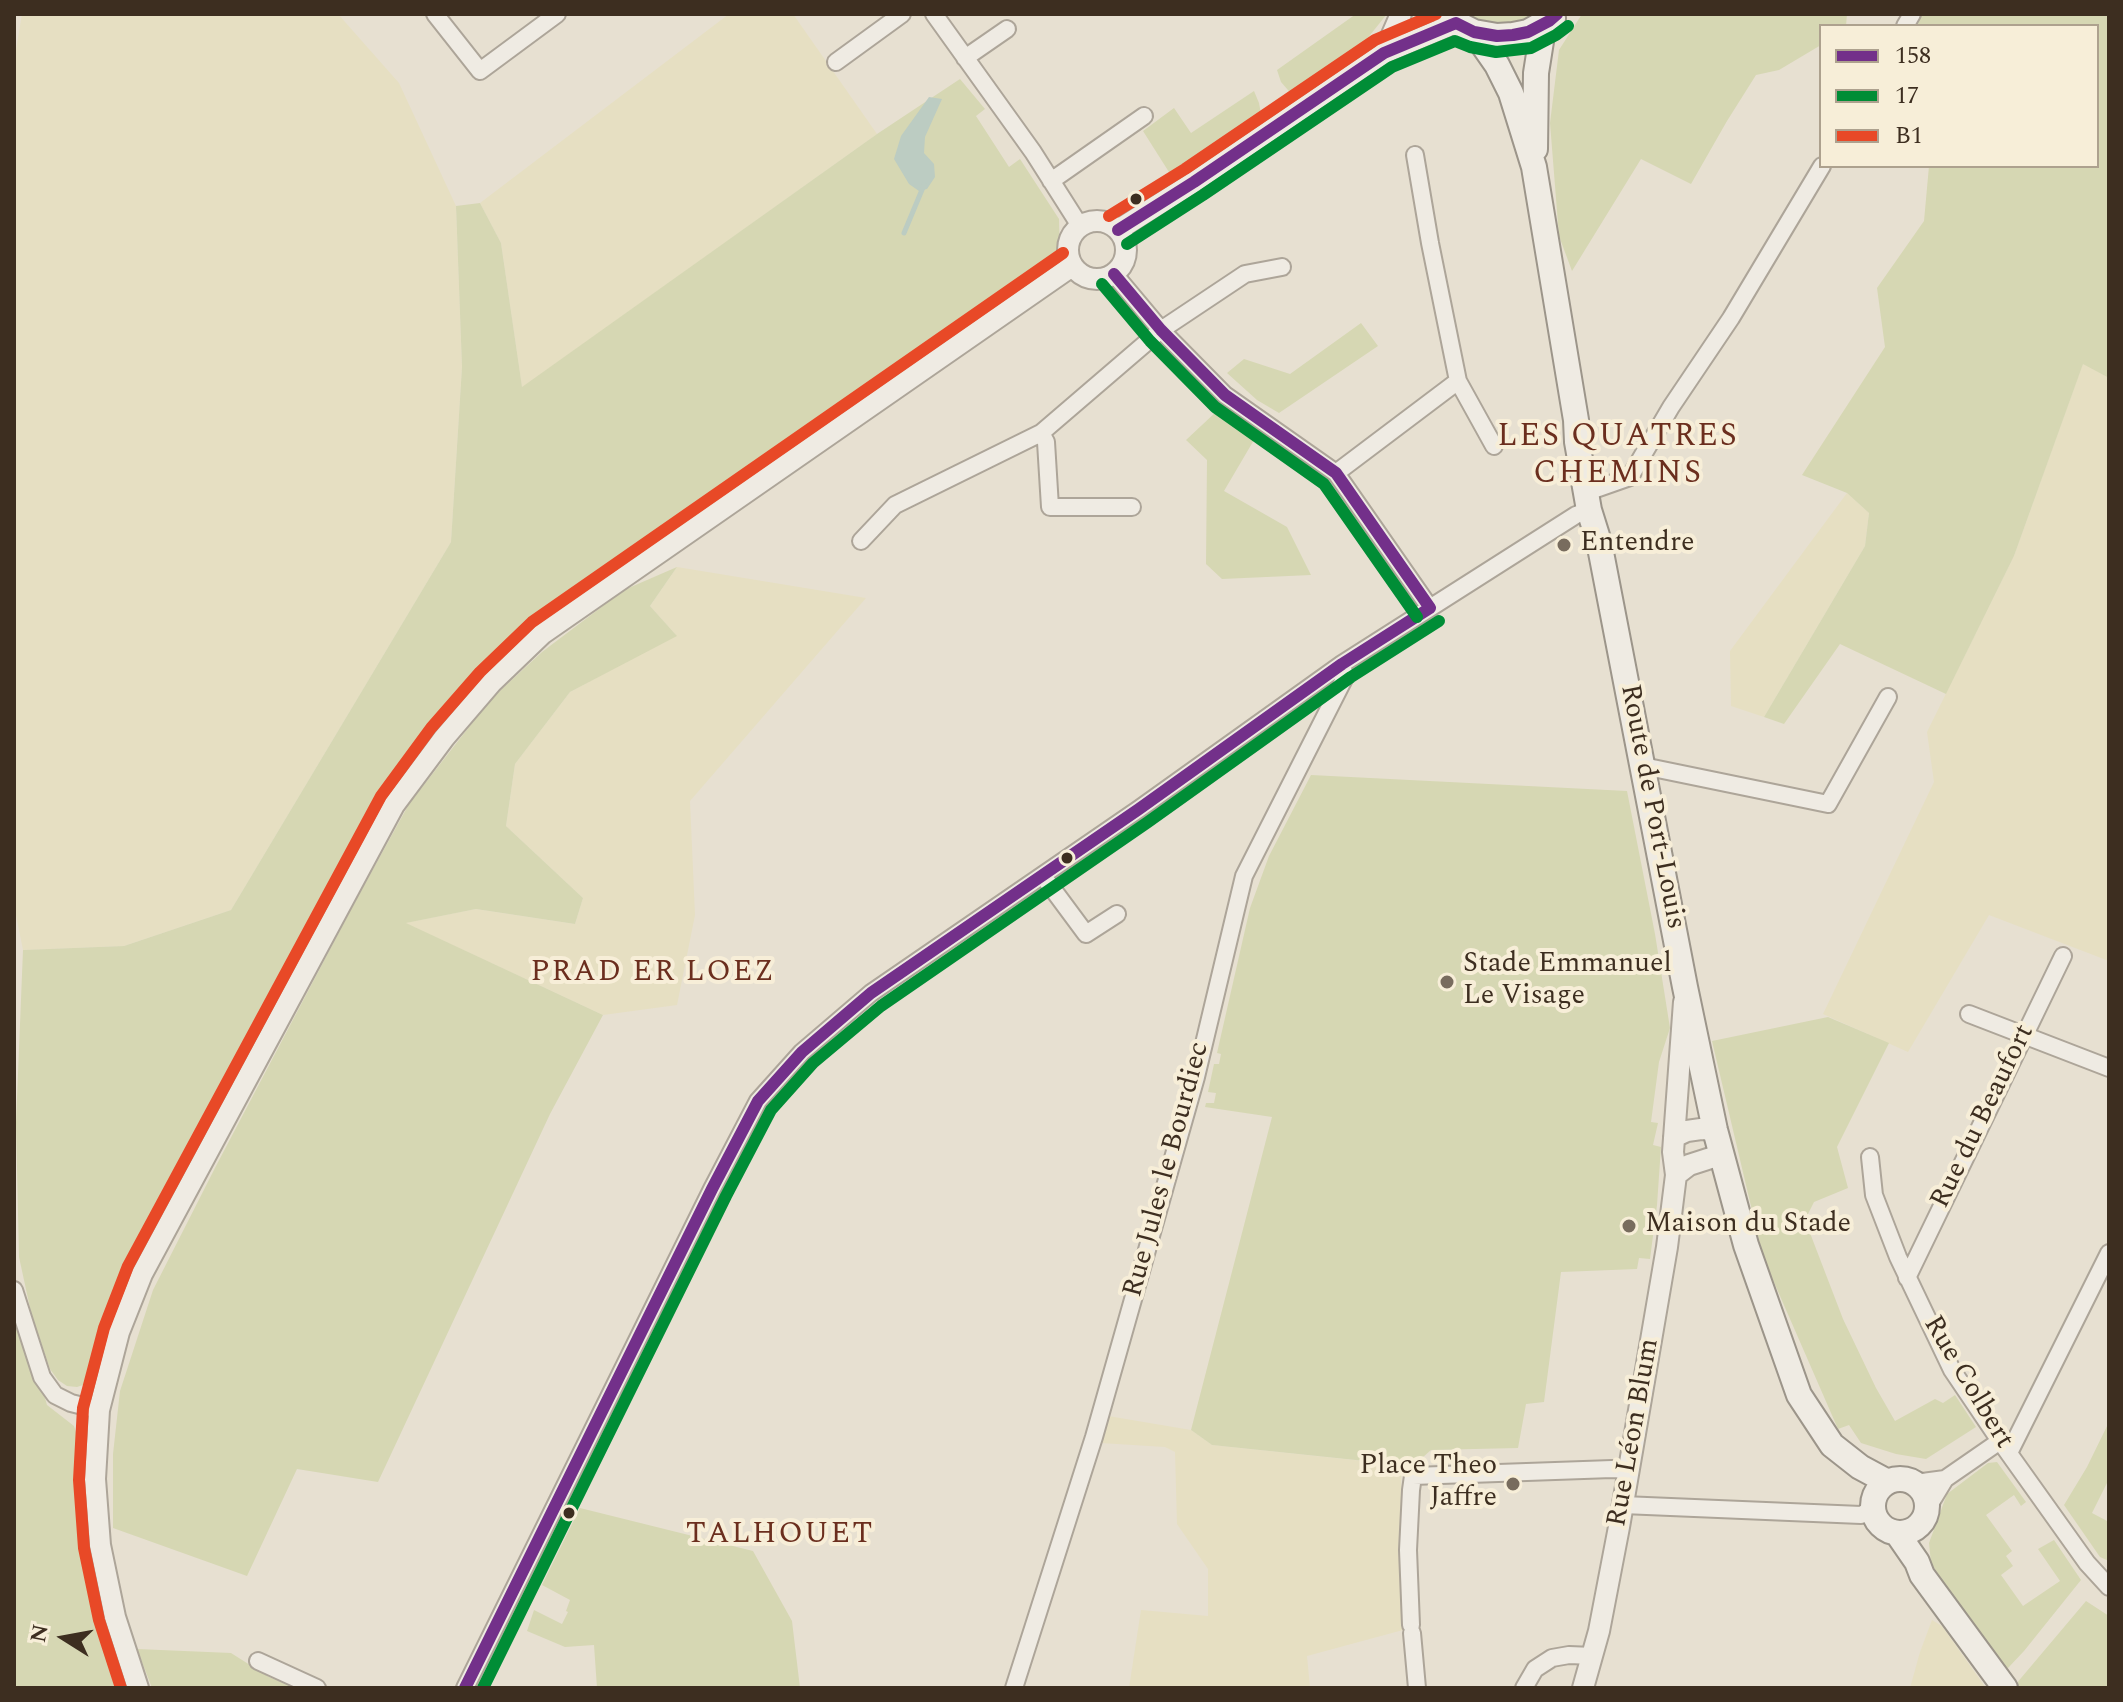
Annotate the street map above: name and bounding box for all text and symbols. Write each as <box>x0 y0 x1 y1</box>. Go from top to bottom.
legend <box>1819 24 2099 168</box>
text: 158 <box>1895 38 1931 74</box>
text: 17 <box>1895 78 1919 114</box>
text: B1 <box>1895 118 1923 154</box>
unlabelled marker <box>1128 191 1144 207</box>
district label: LES QUATRES CHEMINS <box>1497 420 1739 495</box>
place label: Entendre <box>1580 528 1695 562</box>
marker: Entendre <box>1555 536 1573 554</box>
street label: Route de Port-Louis <box>1611 682 1691 932</box>
unlabelled marker <box>1059 850 1075 866</box>
place label: Stade Emmanuel Le Visage <box>1463 949 1672 1015</box>
district label: PRAD ER LOEZ <box>530 956 776 992</box>
marker: Stade Emmanuel Le Visage <box>1438 973 1456 991</box>
street label: Rue du Beaufort <box>1925 1019 2043 1215</box>
street label: Rue Jules le Bourdiec <box>1118 1039 1218 1301</box>
place label: Maison du Stade <box>1645 1209 1851 1243</box>
marker: Maison du Stade <box>1620 1217 1638 1235</box>
street label: Rue Colbert <box>1914 1311 2020 1455</box>
street label: Rue Léon Blum <box>1602 1336 1668 1530</box>
place label: Place Theo Jaffre <box>1359 1451 1497 1517</box>
marker: Place Theo Jaffre <box>1504 1475 1522 1493</box>
unlabelled marker <box>561 1505 577 1521</box>
district label: TALHOUET <box>686 1518 874 1554</box>
north arrow <box>24 1598 104 1678</box>
text: N <box>22 1621 58 1645</box>

